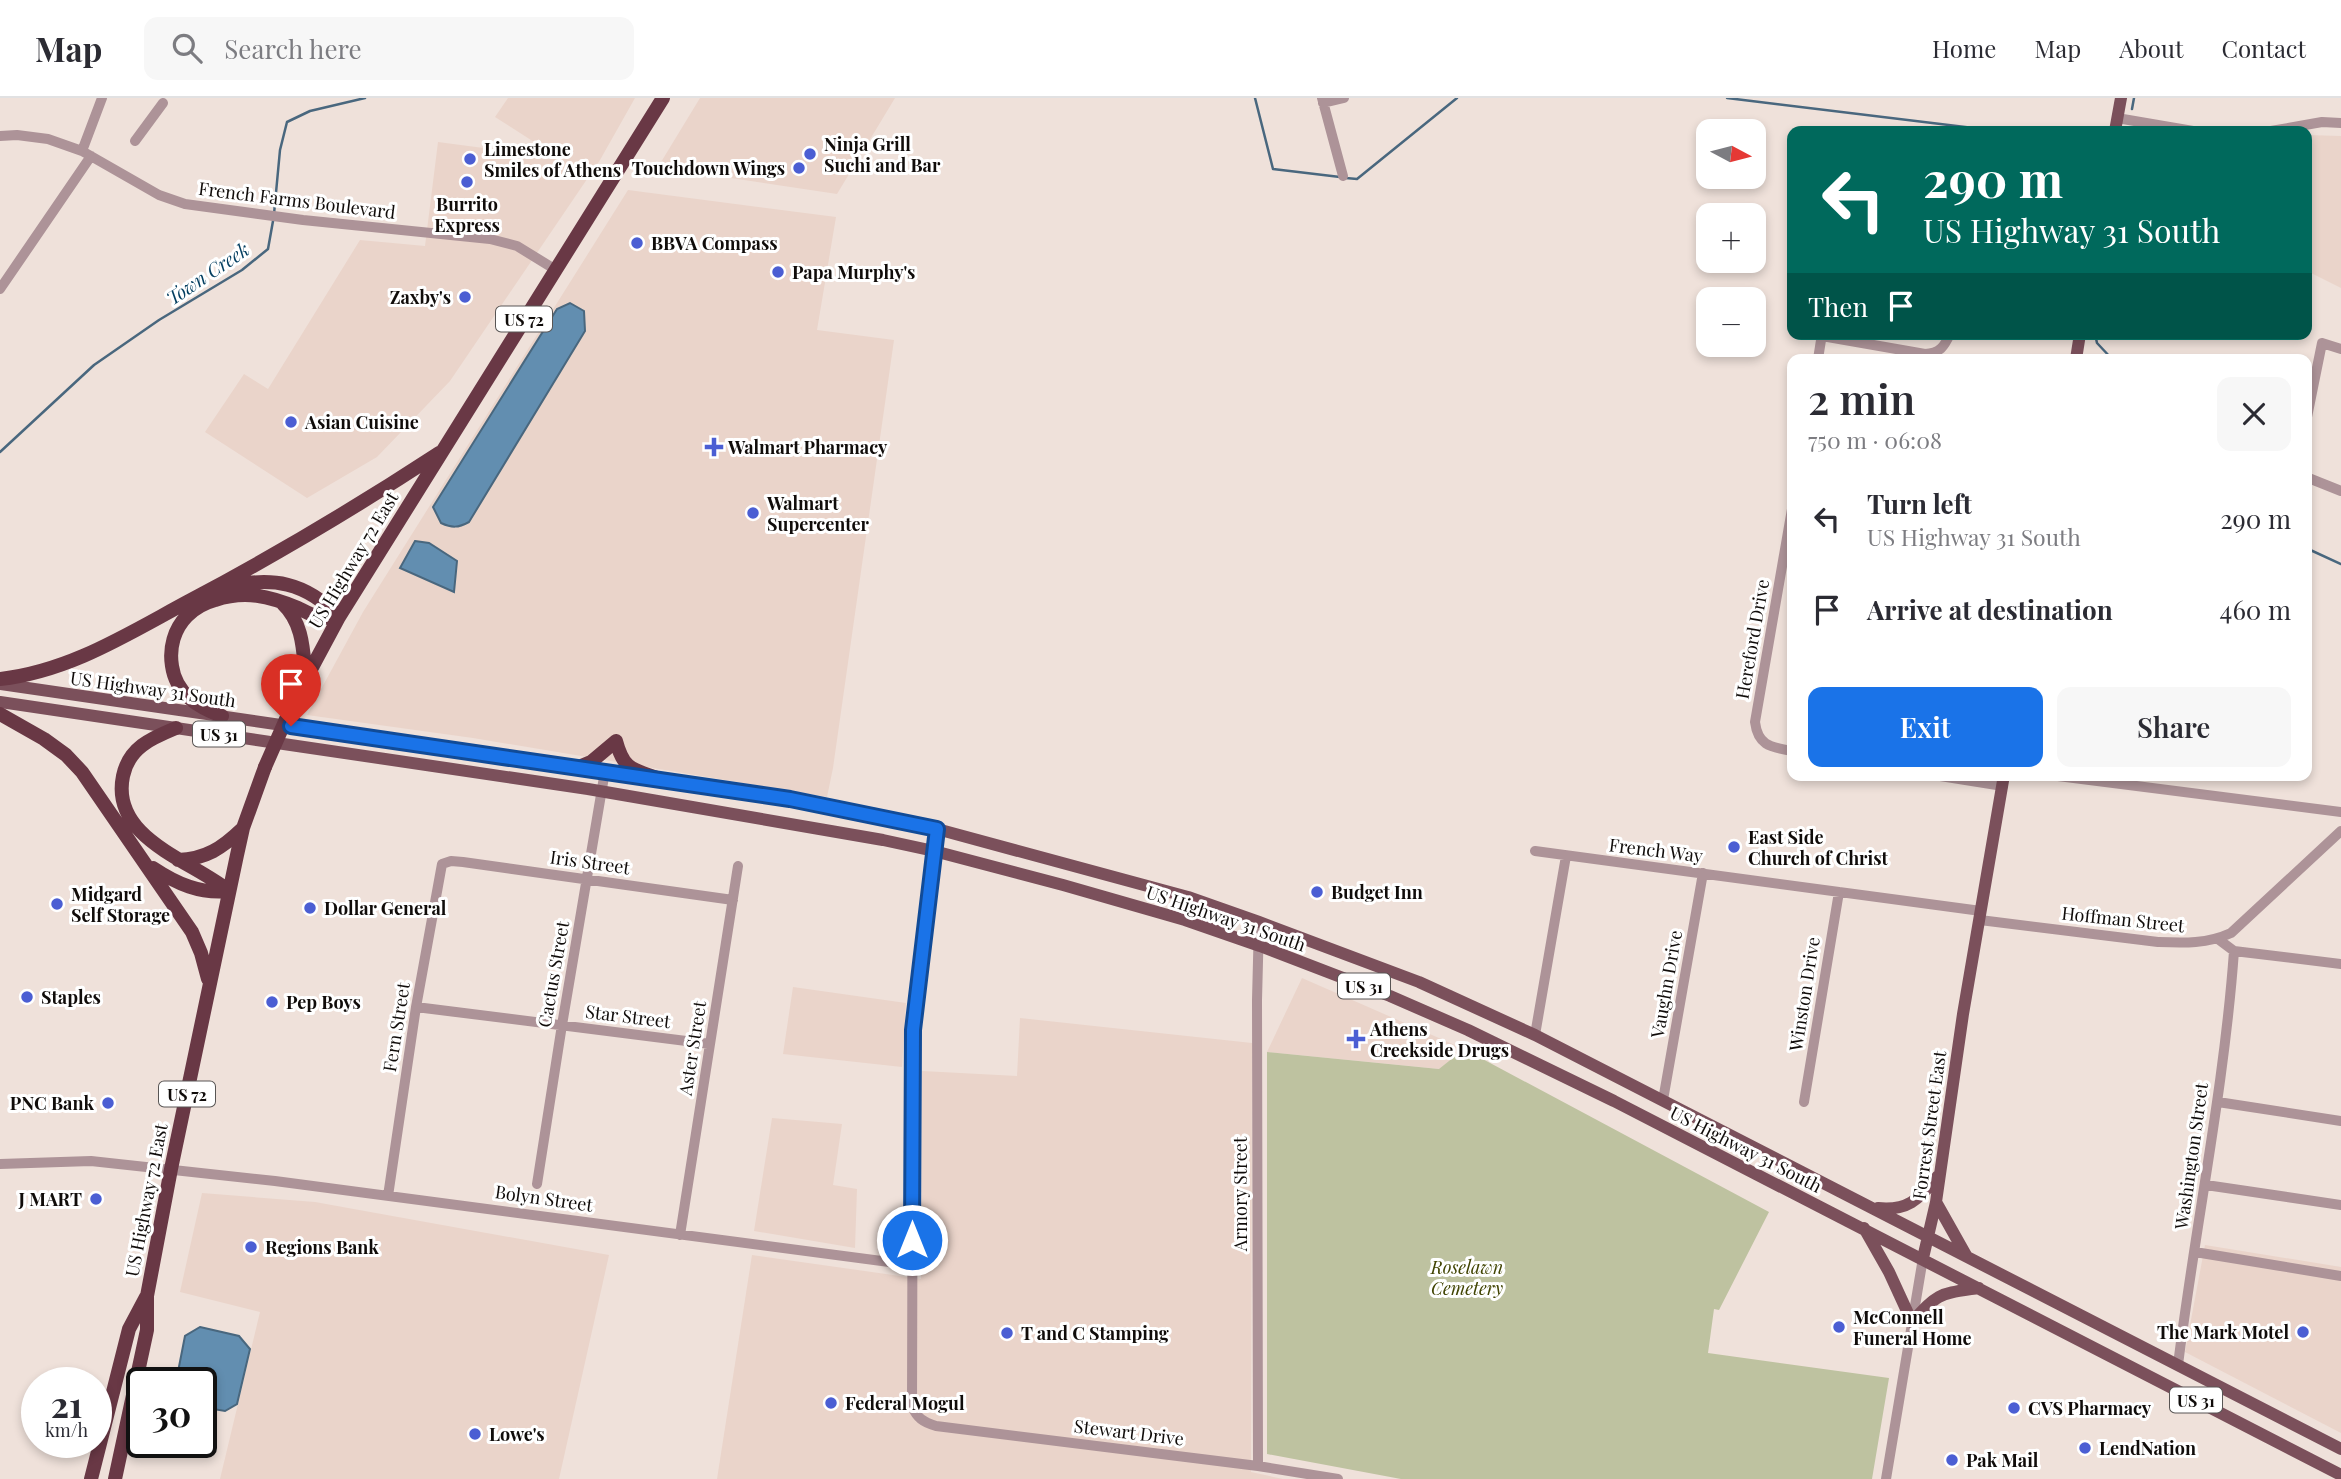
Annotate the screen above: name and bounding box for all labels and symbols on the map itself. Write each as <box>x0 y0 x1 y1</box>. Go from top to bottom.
north arrow <box>1696 119 1766 189</box>
place label: Ninja Grill Suchi and Bar <box>824 132 941 177</box>
place label: Limestone Smiles of Athens <box>484 137 621 182</box>
marker: Ninja Grill Suchi and Bar <box>802 146 818 162</box>
marker: Limestone Smiles of Athens <box>462 151 478 167</box>
place label: Touchdown Wings <box>632 156 785 180</box>
marker: Touchdown Wings <box>791 160 807 176</box>
marker: Burrito Express <box>459 174 475 190</box>
street label: French Farms Boulevard <box>197 176 397 224</box>
place label: Burrito Express <box>434 192 500 237</box>
place label: BBVA Compass <box>651 231 778 255</box>
marker: BBVA Compass <box>629 235 645 251</box>
water label: Town Creek <box>160 236 254 310</box>
place label: Papa Murphy's <box>792 260 915 284</box>
marker: Papa Murphy's <box>770 264 786 280</box>
place label: Zaxby's <box>390 285 451 309</box>
marker: Zaxby's <box>457 289 473 305</box>
road number: US 72 <box>496 307 552 332</box>
place label: Asian Cuisine <box>304 410 419 434</box>
marker: Asian Cuisine <box>283 414 299 430</box>
place label: Walmart Pharmacy <box>727 435 888 459</box>
marker: Walmart Pharmacy <box>706 439 722 455</box>
street label: US Highway 72 East <box>303 487 404 633</box>
place label: Walmart Supercenter <box>766 491 870 536</box>
marker: Walmart Supercenter <box>745 505 761 521</box>
street label: Hereford Drive <box>1730 577 1774 701</box>
pin <box>261 654 321 726</box>
street label: US Highway 31 South <box>69 665 238 713</box>
road number: US 31 <box>193 722 245 747</box>
place label: East Side Church of Christ <box>1748 825 1888 870</box>
street label: French Way <box>1608 832 1704 868</box>
marker: East Side Church of Christ <box>1726 839 1742 855</box>
street label: Iris Street <box>549 845 632 880</box>
street label: US Highway 31 South <box>1143 879 1309 957</box>
place label: Budget Inn <box>1331 880 1423 904</box>
place label: Midgard Self Storage <box>71 882 170 927</box>
marker: Budget Inn <box>1309 884 1325 900</box>
marker: Midgard Self Storage <box>49 896 65 912</box>
place label: Dollar General <box>324 896 447 920</box>
marker: Dollar General <box>302 900 318 916</box>
street label: Hoffman Street <box>2060 901 2186 937</box>
street label: Cactus Street <box>532 918 574 1029</box>
street label: Vaughn Drive <box>1645 928 1687 1041</box>
street label: Winston Drive <box>1783 935 1825 1054</box>
road number: US 31 <box>1338 974 1390 998</box>
street label: Fern Street <box>377 980 415 1074</box>
place label: Staples <box>41 985 101 1009</box>
marker: Staples <box>19 989 35 1005</box>
place label: Pep Boys <box>286 990 361 1014</box>
marker: Pep Boys <box>264 994 280 1010</box>
street label: Aster Street <box>673 998 711 1098</box>
street label: Star Street <box>584 999 673 1033</box>
place label: Athens Creekside Drugs <box>1369 1017 1509 1062</box>
marker: Athens Creekside Drugs <box>1348 1031 1364 1047</box>
street label: Forrest Street East <box>1907 1048 1951 1201</box>
street label: Washington Street <box>2169 1080 2213 1232</box>
road number: US 72 <box>159 1082 215 1106</box>
place label: PNC Bank <box>10 1091 94 1115</box>
marker: PNC Bank <box>100 1095 116 1111</box>
street label: US Highway 31 South <box>1666 1100 1826 1198</box>
street label: US Highway 72 East <box>119 1121 173 1279</box>
street label: Armory Street <box>1228 1136 1252 1252</box>
street label: Bolyn Street <box>493 1179 595 1217</box>
place label: J MART <box>17 1187 82 1211</box>
marker: J MART <box>88 1191 104 1207</box>
position arrow <box>875 1203 949 1277</box>
place label: Regions Bank <box>265 1235 379 1259</box>
marker: Regions Bank <box>243 1239 259 1255</box>
park label: Roselawn Cemetery <box>1430 1255 1503 1300</box>
place label: McConnell Funeral Home <box>1853 1305 1972 1350</box>
marker: McConnell Funeral Home <box>1831 1319 1847 1335</box>
place label: The Mark Motel <box>2157 1320 2289 1344</box>
place label: T and C Stamping <box>1021 1321 1169 1345</box>
marker: The Mark Motel <box>2295 1324 2311 1340</box>
marker: T and C Stamping <box>999 1325 1015 1341</box>
speed limit sign: 30 <box>126 1367 217 1458</box>
road number: US 31 <box>2170 1388 2222 1412</box>
place label: Federal Mogul <box>845 1391 965 1415</box>
marker: Federal Mogul <box>823 1395 839 1411</box>
place label: CVS Pharmacy <box>2028 1396 2152 1420</box>
marker: CVS Pharmacy <box>2006 1400 2022 1416</box>
street label: Stewart Drive <box>1073 1413 1185 1451</box>
place label: Lowe's <box>489 1422 545 1446</box>
marker: Lowe's <box>467 1426 483 1442</box>
place label: LendNation <box>2099 1436 2196 1460</box>
marker: LendNation <box>2077 1440 2093 1456</box>
place label: Pak Mail <box>1966 1448 2039 1472</box>
marker: Pak Mail <box>1944 1452 1960 1468</box>

